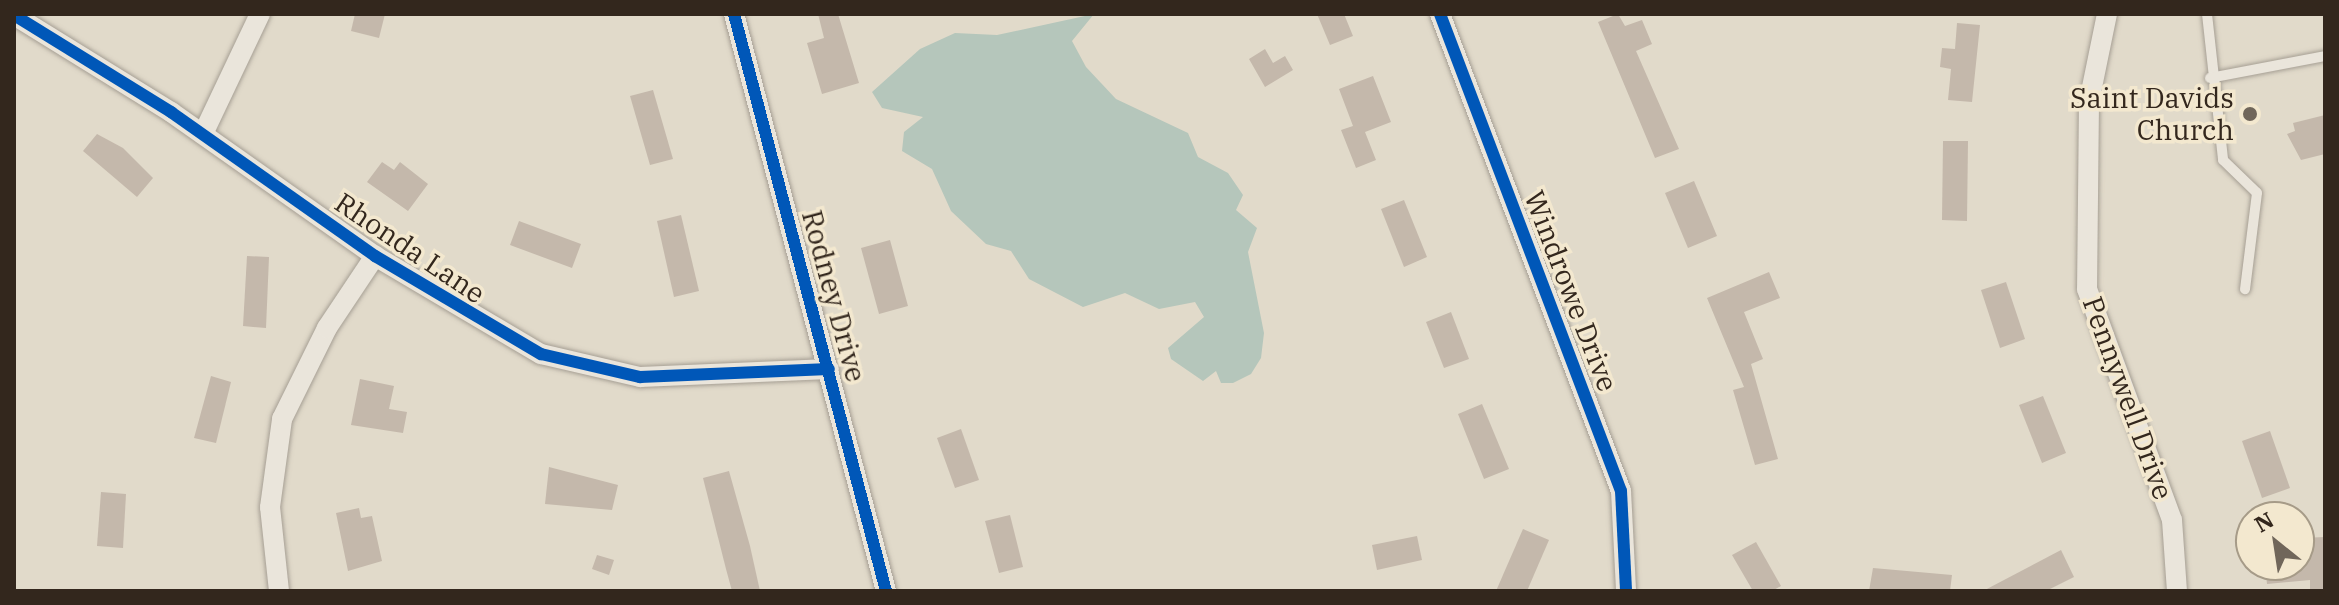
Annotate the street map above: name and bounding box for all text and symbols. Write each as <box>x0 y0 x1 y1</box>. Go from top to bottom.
place label: Saint Davids Church <box>2070 81 2234 147</box>
marker: Saint Davids Church <box>2241 105 2259 123</box>
street label: Rhonda Lane <box>329 186 491 310</box>
street label: Windrowe Drive <box>1517 186 1625 396</box>
street label: Rodney Drive <box>795 206 873 386</box>
street label: Pennywell Drive <box>2076 292 2180 504</box>
north arrow <box>2235 501 2315 581</box>
text: N <box>2249 505 2279 538</box>

